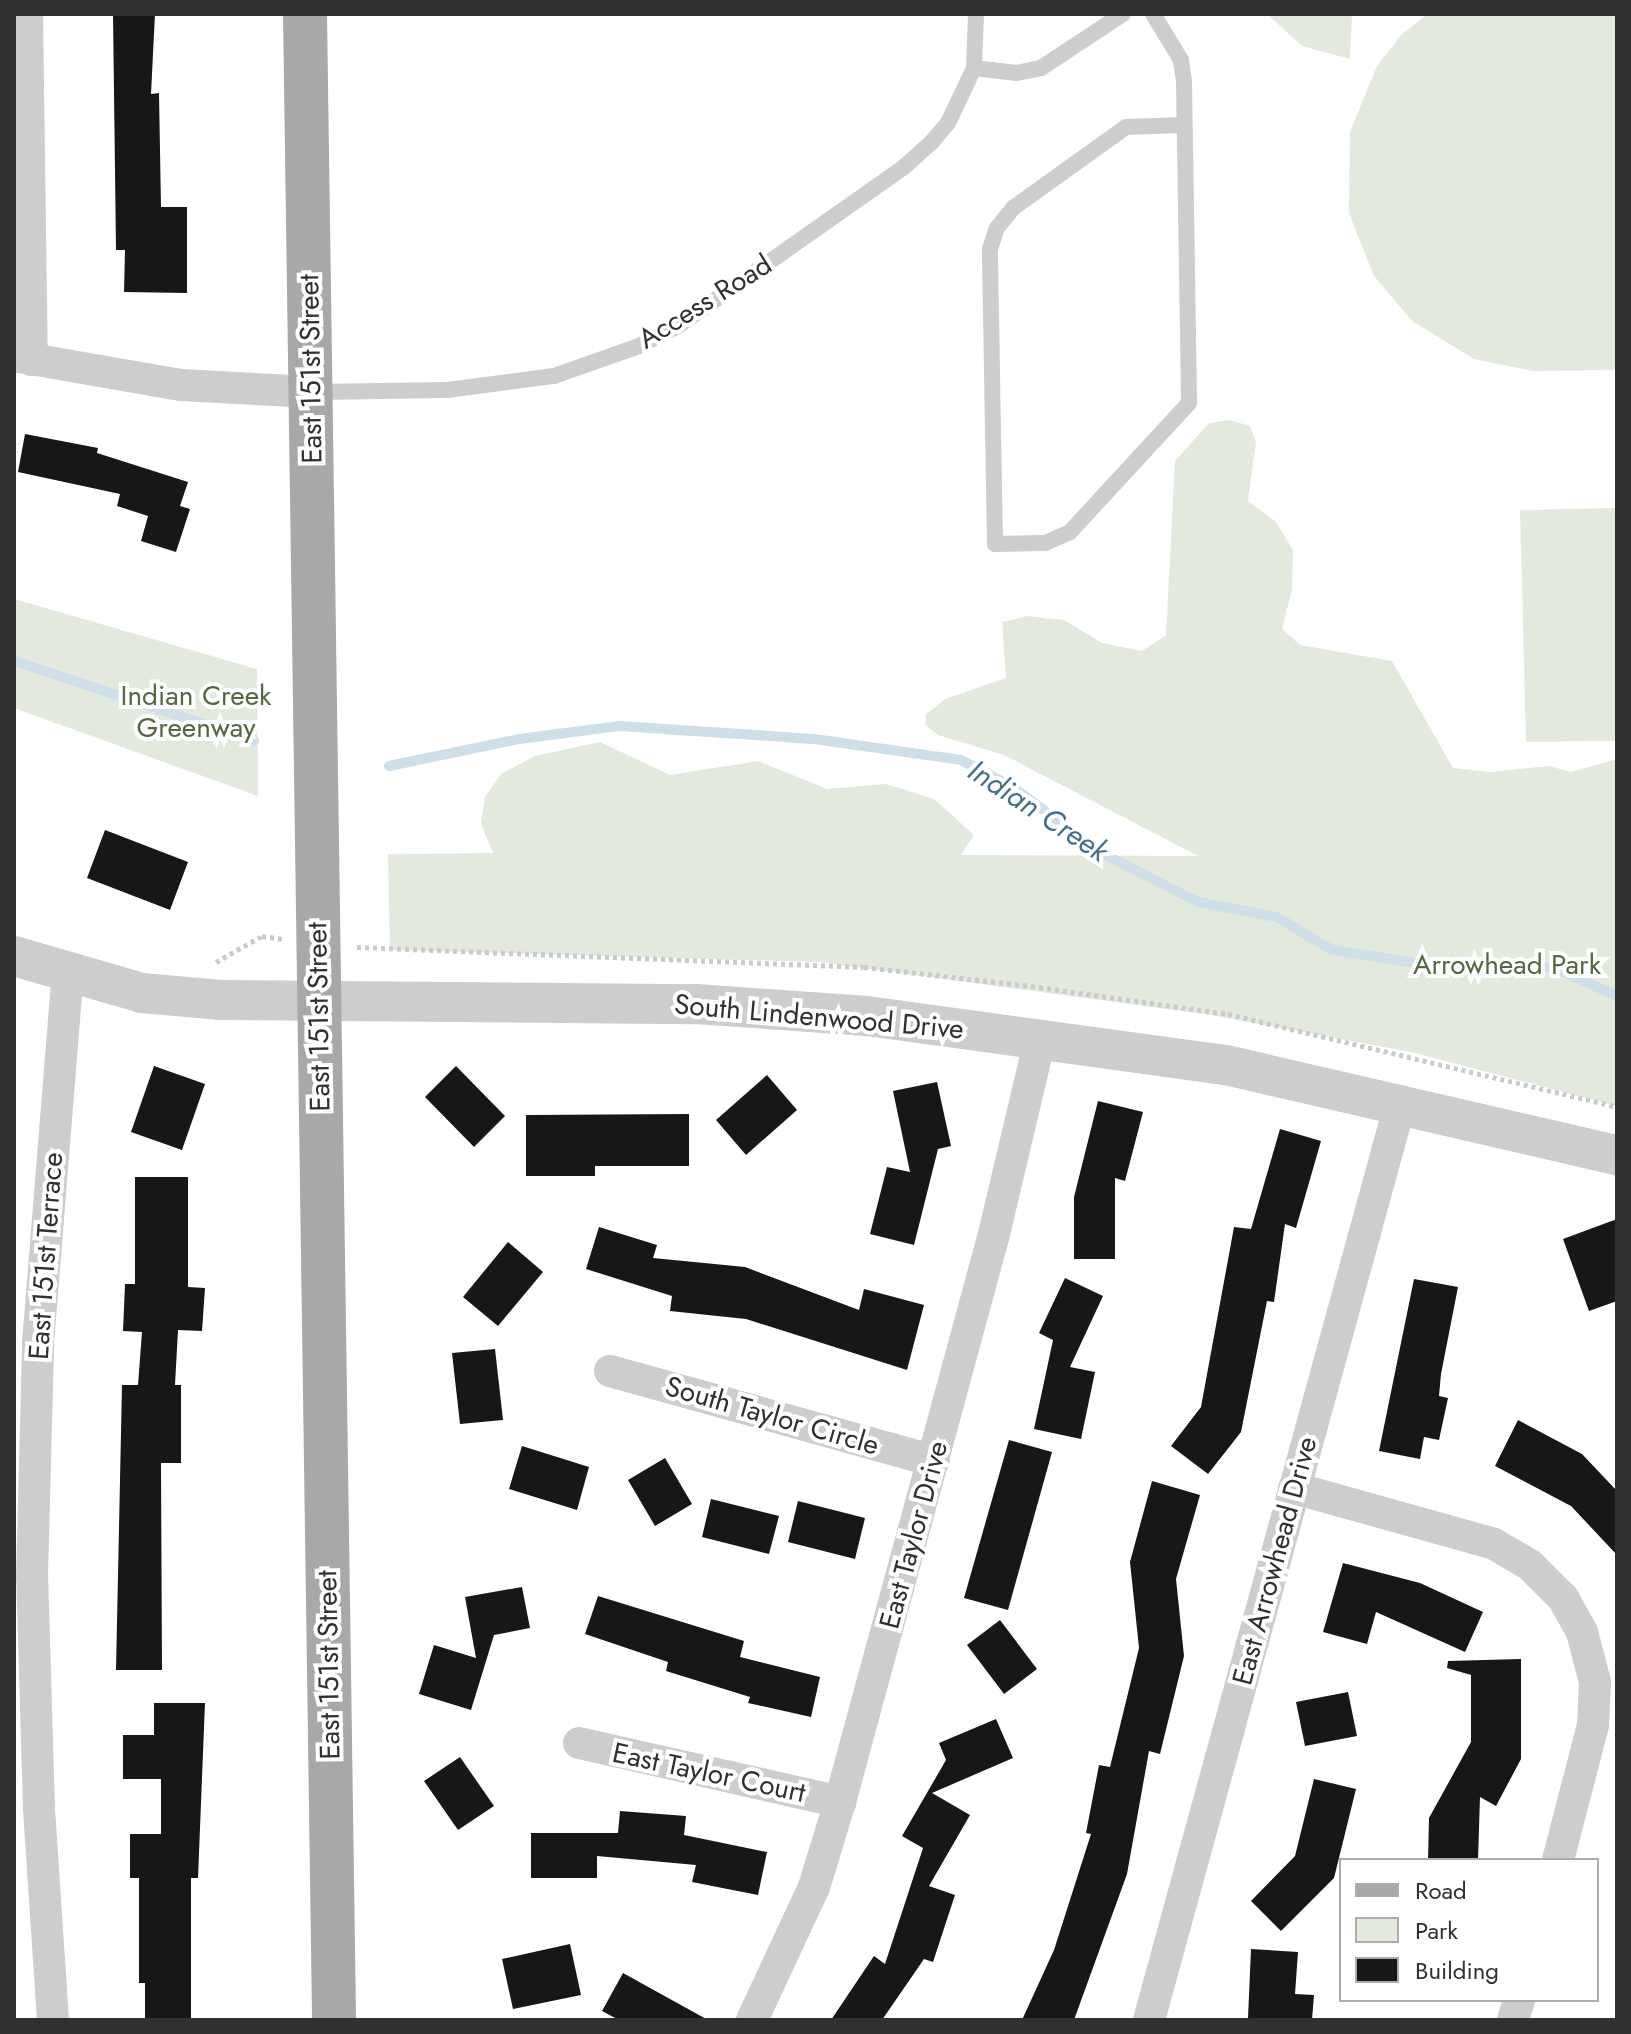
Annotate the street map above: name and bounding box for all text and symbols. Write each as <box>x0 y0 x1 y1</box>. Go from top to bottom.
street label: Access Road <box>632 248 778 356</box>
street label: East 151st Street <box>293 274 329 464</box>
park label: Indian Creek Greenway <box>121 679 271 745</box>
water label: Indian Creek <box>961 752 1115 870</box>
street label: East 151st Street <box>301 922 337 1112</box>
park label: Arrowhead Park <box>1413 948 1601 982</box>
street label: South Lindenwood Drive <box>673 988 965 1046</box>
street label: East 151st Terrace <box>22 1151 70 1361</box>
street label: South Taylor Circle <box>661 1369 883 1463</box>
street label: East Arrowhead Drive <box>1226 1433 1324 1689</box>
street label: East Taylor Drive <box>873 1437 955 1633</box>
street label: East 151st Street <box>311 1570 347 1760</box>
street label: East Taylor Court <box>609 1736 809 1810</box>
legend <box>1339 1858 1599 2002</box>
text: Road <box>1415 1873 1467 1908</box>
text: Park <box>1415 1913 1458 1948</box>
text: Building <box>1415 1953 1499 1988</box>

